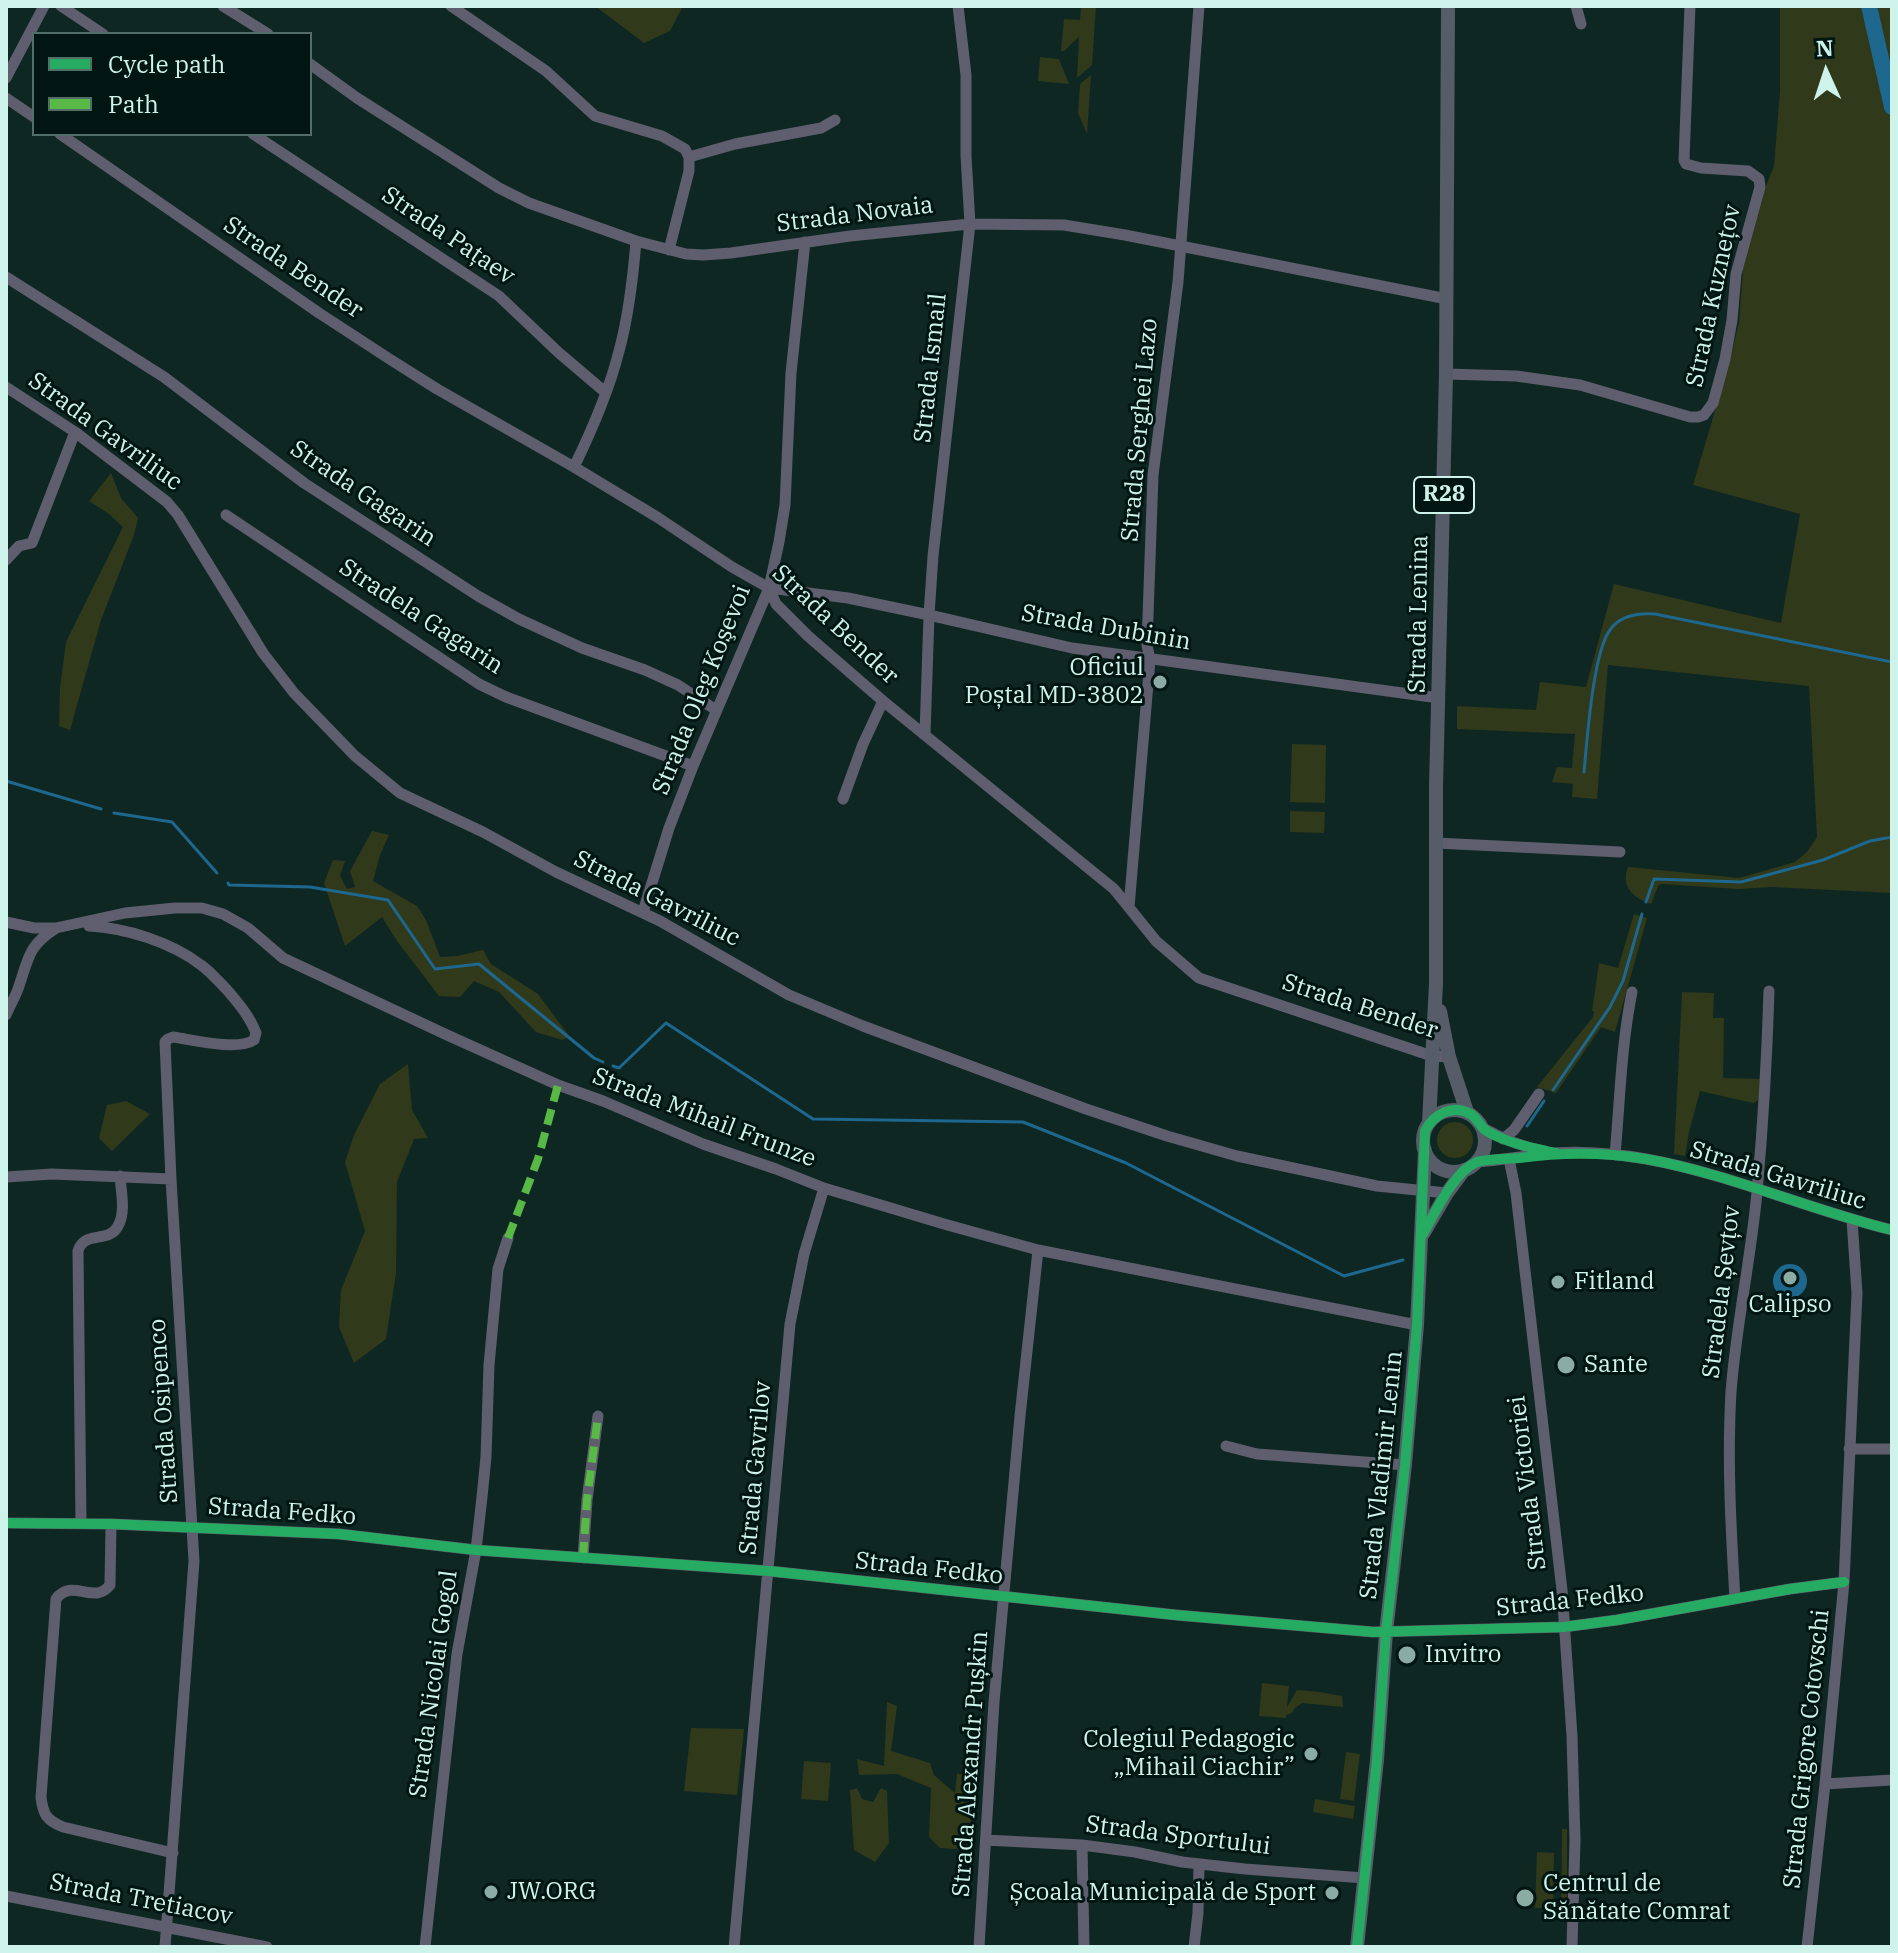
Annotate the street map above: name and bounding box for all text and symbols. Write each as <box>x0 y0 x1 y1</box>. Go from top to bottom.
legend <box>32 32 312 136</box>
north arrow <box>1786 32 1866 112</box>
text: N <box>1815 33 1834 62</box>
text: Cycle path <box>108 48 225 80</box>
text: Path <box>108 88 159 120</box>
street label: Strada Pațaev <box>376 181 520 291</box>
street label: Strada Novaia <box>775 191 935 239</box>
street label: Strada Kuznețov <box>1681 202 1747 390</box>
street label: Strada Bender <box>218 211 368 325</box>
street label: Strada Ismail <box>909 292 953 444</box>
street label: Strada Serghei Lazo <box>1116 317 1164 543</box>
street label: Strada Gavriliuc <box>23 367 187 497</box>
street label: Strada Gagarin <box>285 435 441 553</box>
road number: R28 <box>1414 477 1474 513</box>
street label: Strada Lenina <box>1403 535 1435 693</box>
street label: Stradela Gagarin <box>334 553 508 681</box>
street label: Strada Bender <box>766 559 904 691</box>
street label: Strada Oleg Koşevoi <box>647 581 757 799</box>
street label: Strada Dubinin <box>1019 599 1193 657</box>
place label: Oficiul Poștal MD-3802 <box>965 654 1144 710</box>
marker: Oficiul Poștal MD-3802 <box>1151 673 1169 691</box>
street label: Strada Gavriliuc <box>569 845 745 953</box>
street label: Strada Bender <box>1279 968 1441 1046</box>
street label: Strada Mihail Frunze <box>588 1062 820 1174</box>
street label: Strada Gavriliuc <box>1686 1135 1870 1217</box>
street label: Stradela Șevțov <box>1697 1204 1747 1380</box>
place label: Fitland <box>1574 1268 1655 1296</box>
marker: Calipso <box>1781 1269 1799 1287</box>
marker: Fitland <box>1549 1273 1567 1291</box>
place label: Calipso <box>1748 1291 1832 1319</box>
street label: Strada Osipenco <box>143 1318 185 1504</box>
street label: Strada Vladimir Lenin <box>1355 1349 1409 1601</box>
place label: Sante <box>1584 1351 1648 1379</box>
marker: Sante <box>1555 1354 1577 1376</box>
street label: Strada Gavrilov <box>734 1380 778 1556</box>
street label: Strada Victoriei <box>1503 1394 1553 1572</box>
street label: Strada Fedko <box>207 1492 357 1532</box>
street label: Strada Fedko <box>854 1547 1004 1591</box>
street label: Strada Nicolai Gogol <box>404 1568 464 1800</box>
street label: Strada Fedko <box>1495 1579 1645 1623</box>
street label: Strada Grigore Cotovschi <box>1778 1608 1836 1890</box>
street label: Strada Alexandr Pușkin <box>947 1630 995 1898</box>
place label: Invitro <box>1425 1641 1501 1669</box>
marker: Invitro <box>1396 1644 1418 1666</box>
place label: Colegiul Pedagogic „Mihail Ciachir” <box>1083 1726 1295 1782</box>
marker: Colegiul Pedagogic „Mihail Ciachir” <box>1302 1745 1320 1763</box>
street label: Strada Sportului <box>1084 1810 1272 1862</box>
street label: Strada Tretiacov <box>47 1868 235 1932</box>
place label: Centrul de Sănătate Comrat <box>1543 1870 1730 1926</box>
place label: JW.ORG <box>507 1878 596 1906</box>
place label: Școala Municipală de Sport <box>1010 1879 1316 1907</box>
marker: JW.ORG <box>482 1883 500 1901</box>
marker: Școala Municipală de Sport <box>1323 1884 1341 1902</box>
marker: Centrul de Sănătate Comrat <box>1514 1887 1536 1909</box>

